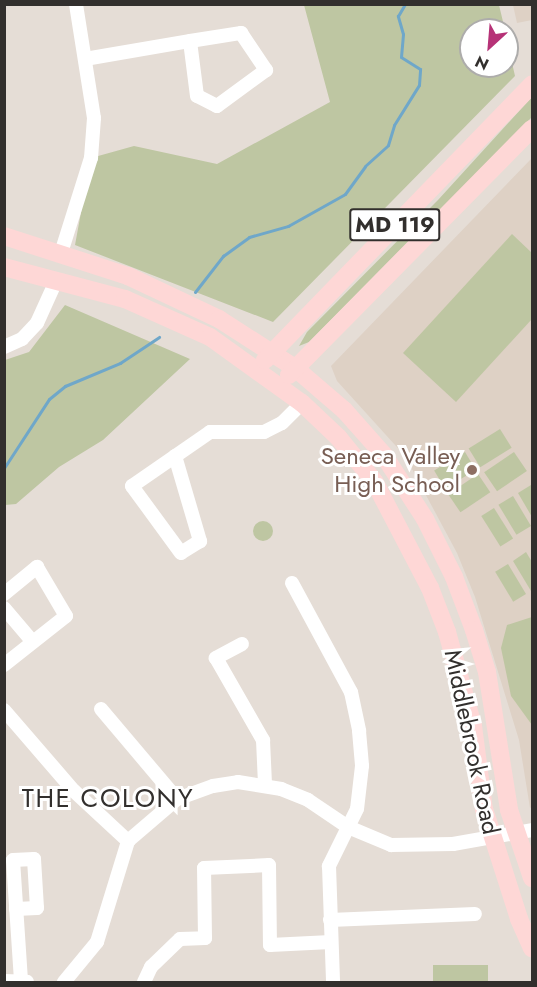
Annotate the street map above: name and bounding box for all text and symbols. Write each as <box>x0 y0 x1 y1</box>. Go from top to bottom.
north arrow <box>459 18 519 78</box>
text: N <box>471 50 493 76</box>
road number: MD 119 <box>348 206 442 244</box>
place label: Seneca Valley High School <box>321 442 460 498</box>
marker: Seneca Valley High School <box>465 463 479 477</box>
street label: Middlebrook Road <box>438 647 506 837</box>
district label: THE COLONY <box>22 783 194 815</box>

